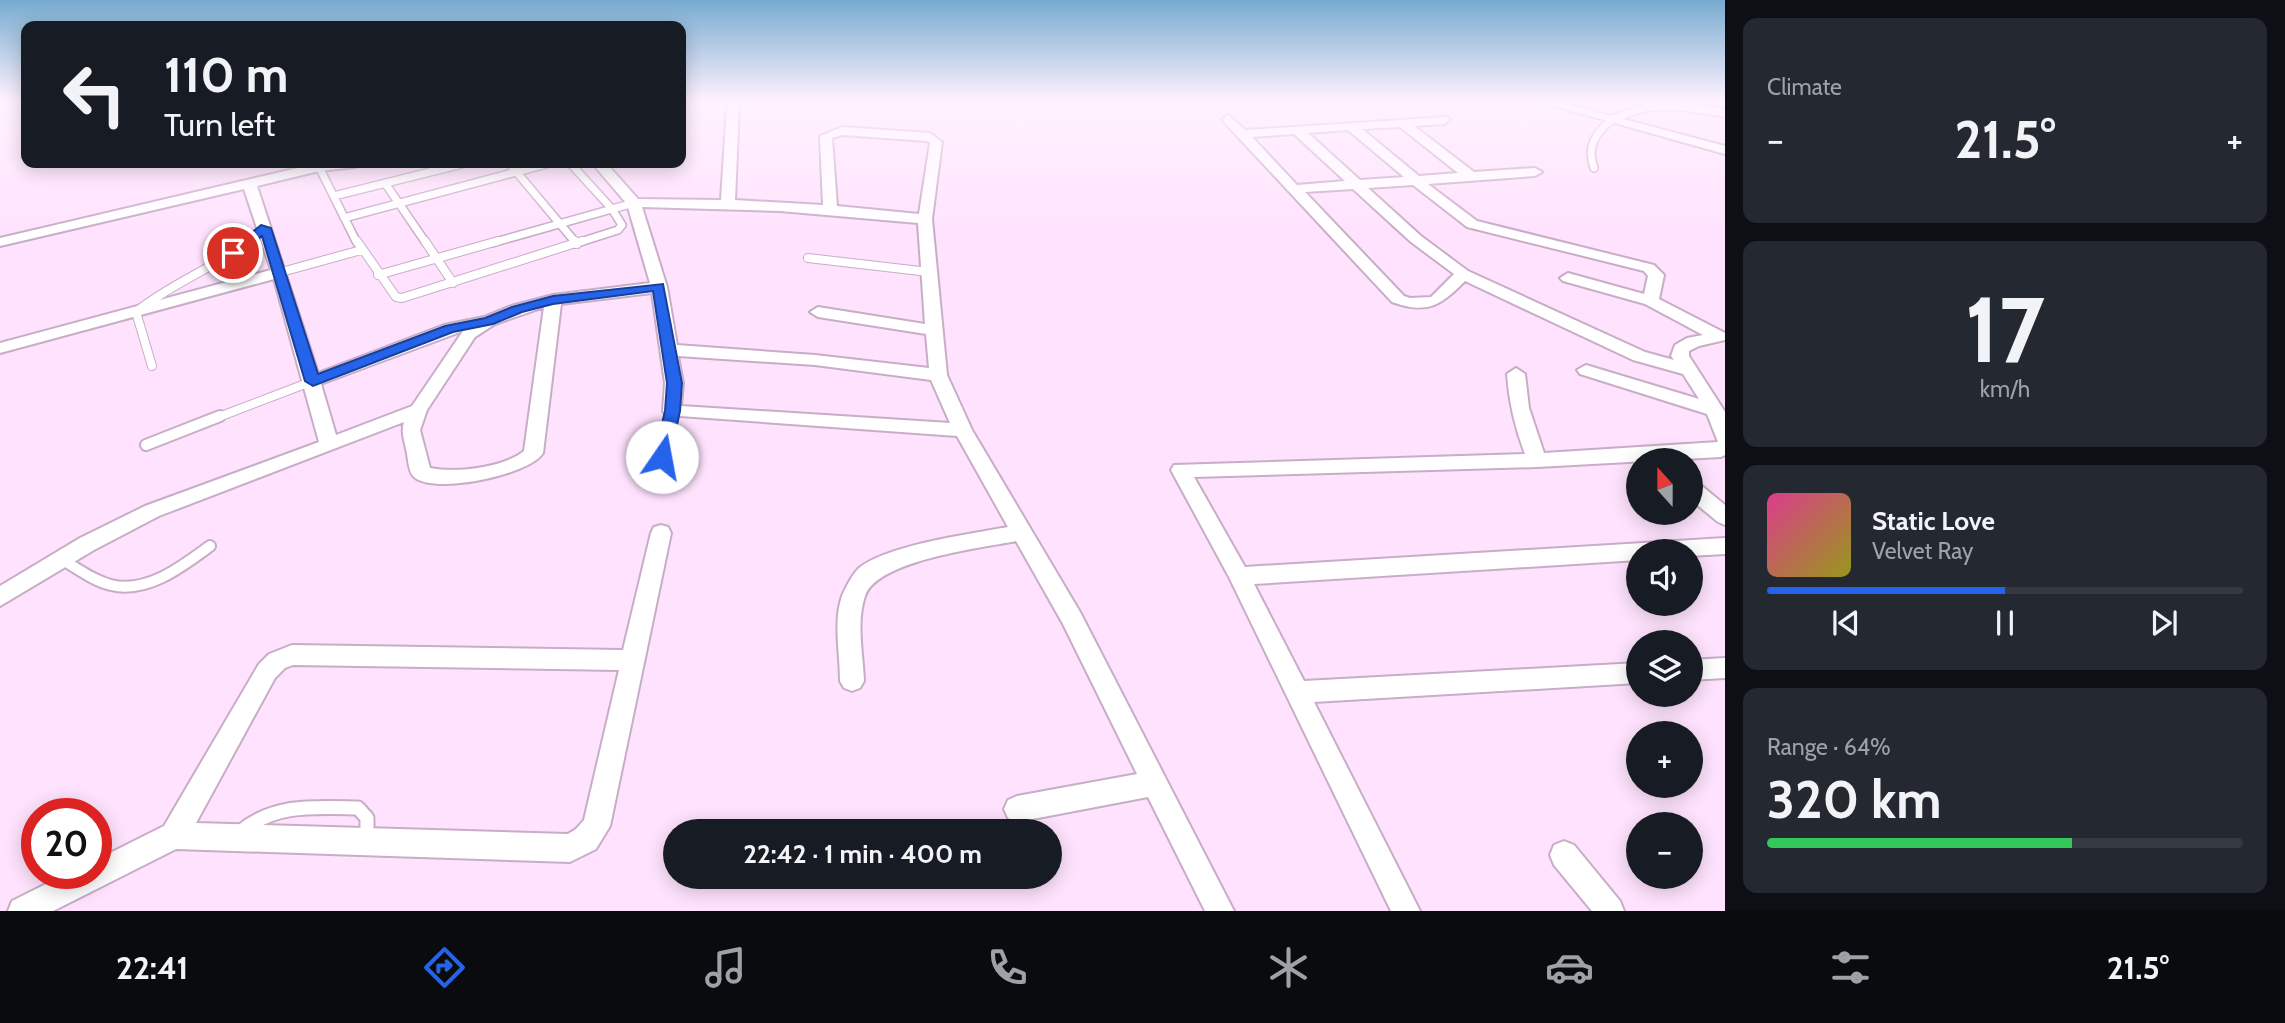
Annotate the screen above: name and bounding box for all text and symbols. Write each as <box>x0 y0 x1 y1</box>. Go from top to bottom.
text: 110 m <box>164 45 288 104</box>
icon: left <box>49 49 140 140</box>
text: Climate <box>1767 73 1842 101</box>
text: Turn left <box>164 105 275 144</box>
text: 21.5° <box>1954 108 2056 171</box>
text: − <box>1767 116 1784 163</box>
text: + <box>2226 116 2243 163</box>
pin <box>203 223 263 283</box>
icon: arrive <box>214 234 252 272</box>
text: 17 <box>1965 274 2045 385</box>
text: km/h <box>1980 375 2030 403</box>
position arrow <box>625 420 699 494</box>
north arrow <box>1626 448 1703 525</box>
map controls <box>1626 448 1703 889</box>
text: Static Love <box>1872 505 1995 537</box>
text: Velvet Ray <box>1872 537 1973 565</box>
button: sound <box>1626 539 1703 616</box>
icon: previous <box>1827 604 1865 642</box>
icon: pause <box>1986 604 2024 642</box>
icon: next <box>2145 604 2183 642</box>
button: layers <box>1626 630 1703 707</box>
button: + <box>1626 721 1703 798</box>
text: Range · 64% <box>1767 733 1891 761</box>
text: 320 km <box>1767 768 1941 831</box>
speed limit sign: 20 <box>21 798 112 889</box>
button: − <box>1626 812 1703 889</box>
text: 22:42 · 1 min · 400 m <box>743 838 982 870</box>
icon: directions <box>420 943 469 992</box>
icon: music <box>701 943 750 992</box>
icon: phone <box>983 943 1032 992</box>
icon: climate <box>1264 943 1313 992</box>
icon: car <box>1545 943 1594 992</box>
icon: filters <box>1826 943 1875 992</box>
text: 22:41 <box>116 948 188 987</box>
text: 21.5° <box>2107 948 2169 987</box>

